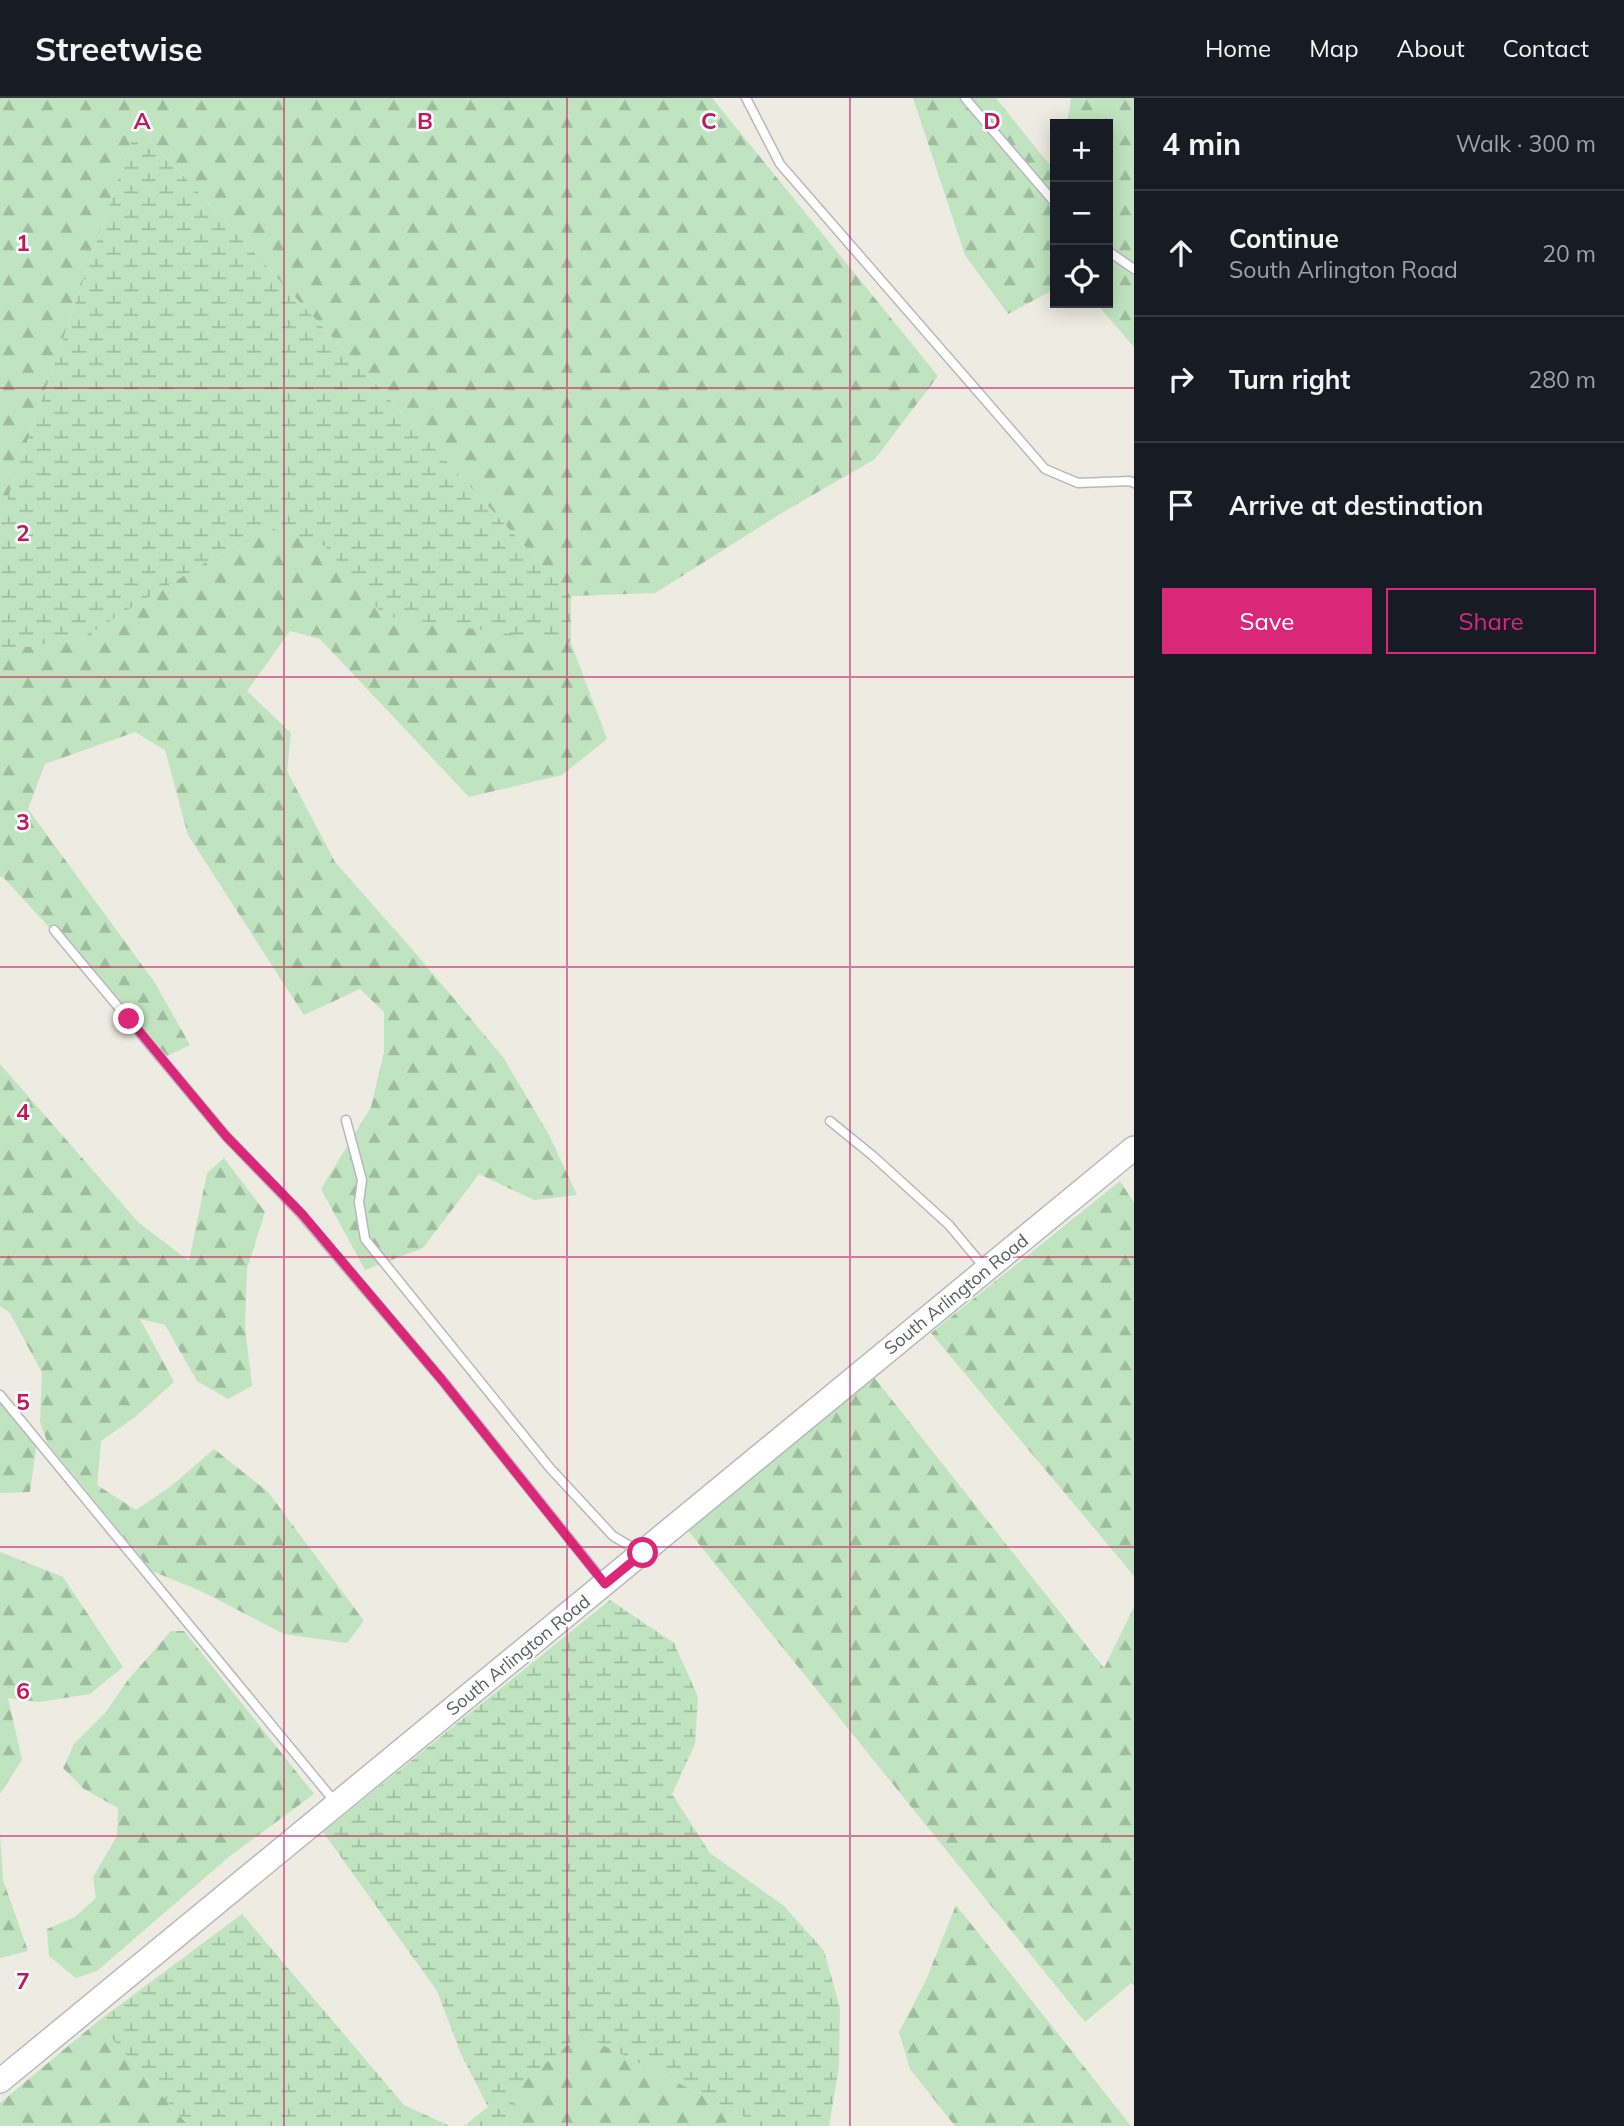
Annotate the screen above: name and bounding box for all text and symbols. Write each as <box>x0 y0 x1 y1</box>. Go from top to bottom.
text: Streetwise <box>35 28 203 69</box>
text: Home <box>1205 33 1271 63</box>
text: Map <box>1309 33 1359 63</box>
text: About <box>1397 33 1465 63</box>
text: Contact <box>1503 33 1589 63</box>
text: A <box>133 106 151 135</box>
text: B <box>417 106 433 135</box>
text: C <box>701 106 717 135</box>
text: D <box>983 106 1001 135</box>
map controls <box>1050 119 1113 308</box>
button: + <box>1050 119 1113 182</box>
text: 4 min <box>1162 125 1241 163</box>
text: Walk · 300 m <box>1456 129 1596 158</box>
button: − <box>1050 182 1113 245</box>
text: Continue <box>1229 222 1339 255</box>
text: 1 <box>16 228 30 257</box>
icon: ahead <box>1162 234 1200 272</box>
text: 20 m <box>1542 239 1596 268</box>
button: locate <box>1050 245 1113 308</box>
text: South Arlington Road <box>1229 255 1458 284</box>
icon: right <box>1162 360 1200 398</box>
text: Turn right <box>1229 363 1350 396</box>
text: 280 m <box>1528 365 1596 394</box>
icon: arrive <box>1162 486 1200 524</box>
text: Arrive at destination <box>1229 489 1484 522</box>
text: 2 <box>16 518 30 547</box>
button: Save <box>1162 588 1372 654</box>
button: Share <box>1386 588 1596 654</box>
text: 3 <box>16 807 30 836</box>
route end <box>113 1003 144 1034</box>
text: 4 <box>16 1097 30 1126</box>
street label: South Arlington Road <box>879 1229 1033 1359</box>
text: 5 <box>16 1387 30 1416</box>
route start <box>627 1537 658 1568</box>
street label: South Arlington Road <box>441 1590 595 1720</box>
text: 6 <box>16 1676 30 1705</box>
text: 7 <box>16 1966 30 1995</box>

